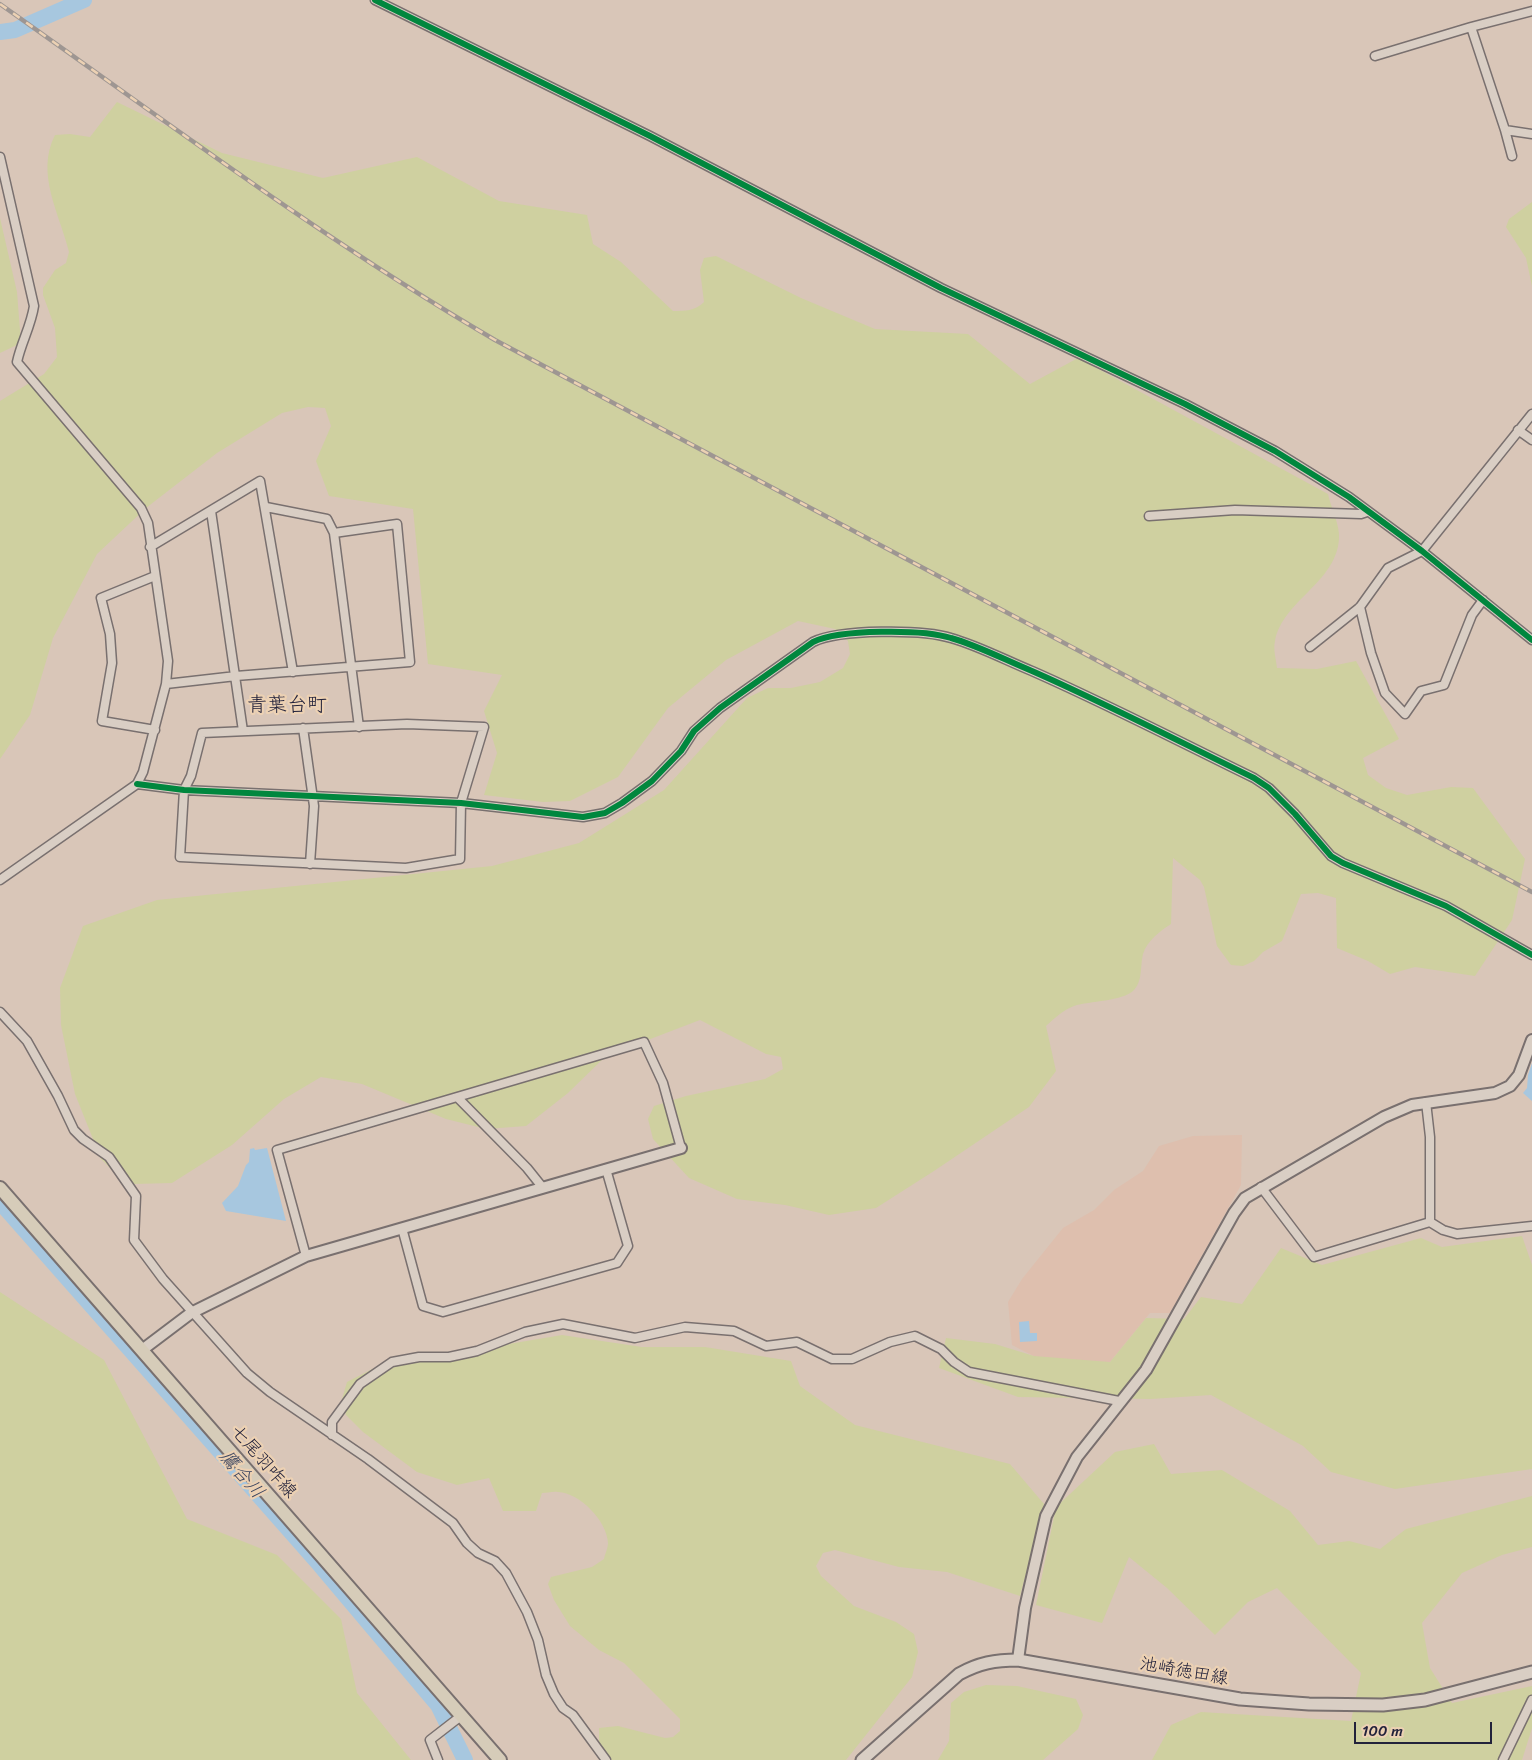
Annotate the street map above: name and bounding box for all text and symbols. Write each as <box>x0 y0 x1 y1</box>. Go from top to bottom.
district label: 青葉台町 <box>247 694 327 718</box>
street label: 七尾羽咋線 <box>225 1421 301 1503</box>
water label: 鷹合川 <box>214 1446 268 1504</box>
street label: 池崎徳田線 <box>1138 1654 1230 1690</box>
scale bar <box>1357 1712 1494 1744</box>
text: 100 m <box>1362 1718 1403 1744</box>

